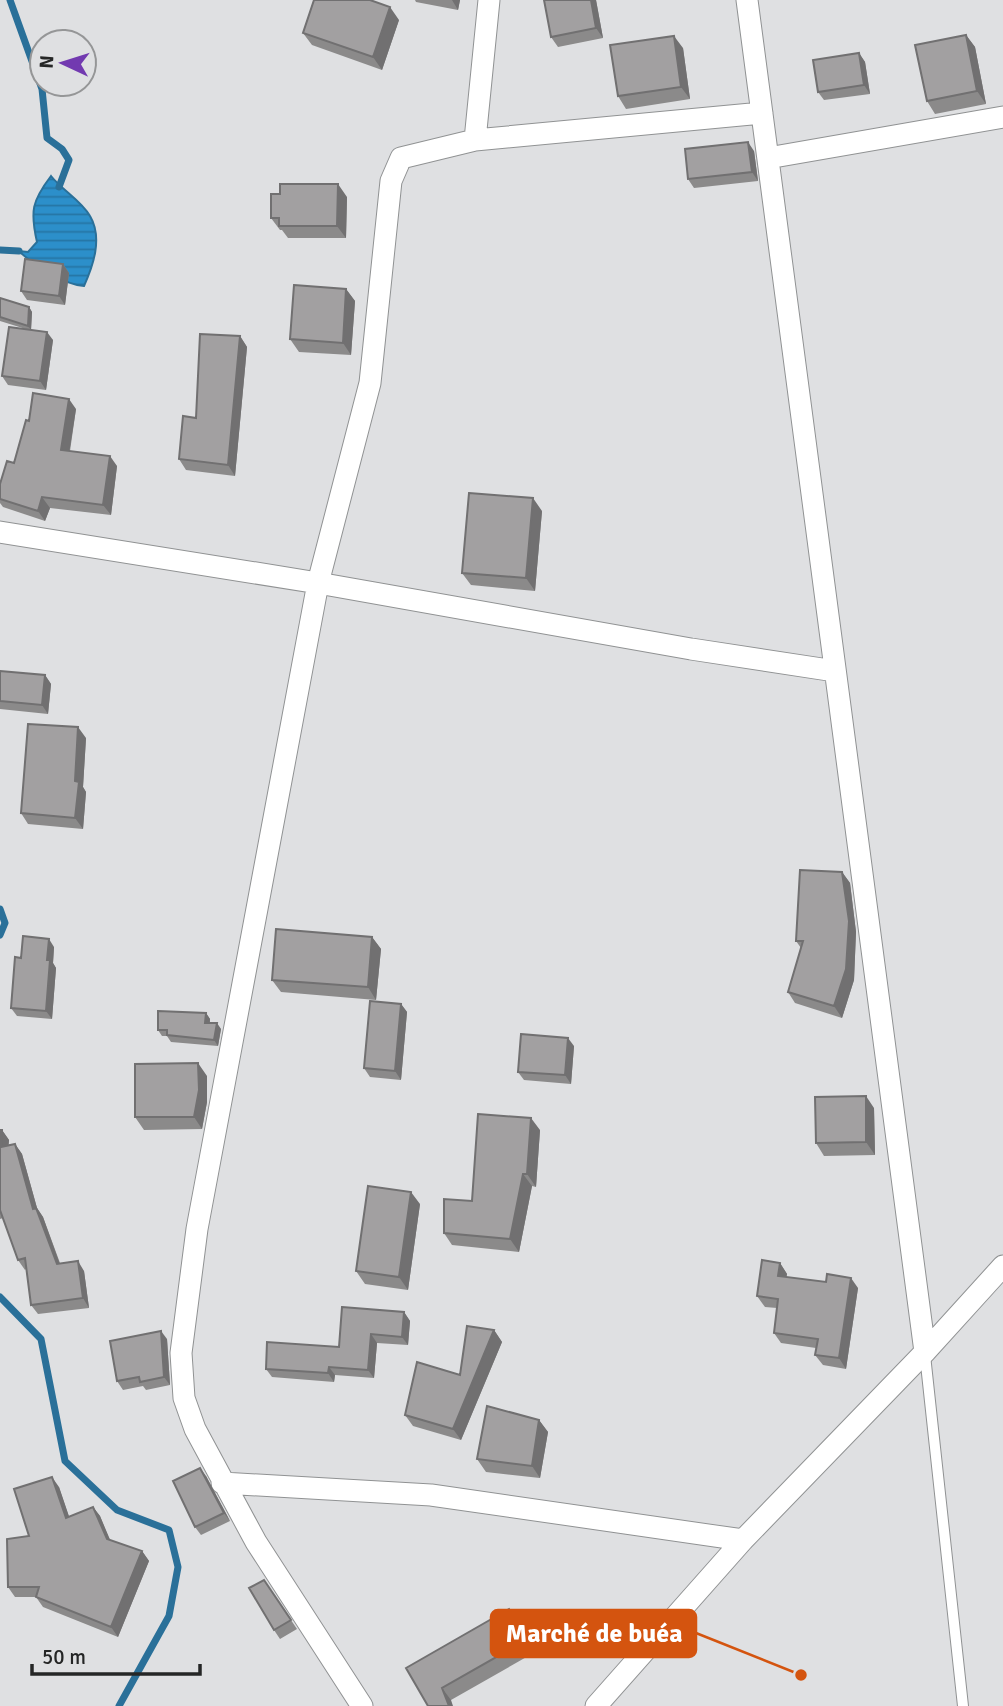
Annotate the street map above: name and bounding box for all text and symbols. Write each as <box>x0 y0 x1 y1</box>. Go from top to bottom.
north arrow <box>28 28 98 98</box>
text: N <box>35 54 59 69</box>
callout: Marché de buéa <box>491 1610 696 1657</box>
text: Marché de buéa <box>505 1618 683 1650</box>
scale bar <box>32 1632 200 1676</box>
text: 50 m <box>42 1644 86 1670</box>

